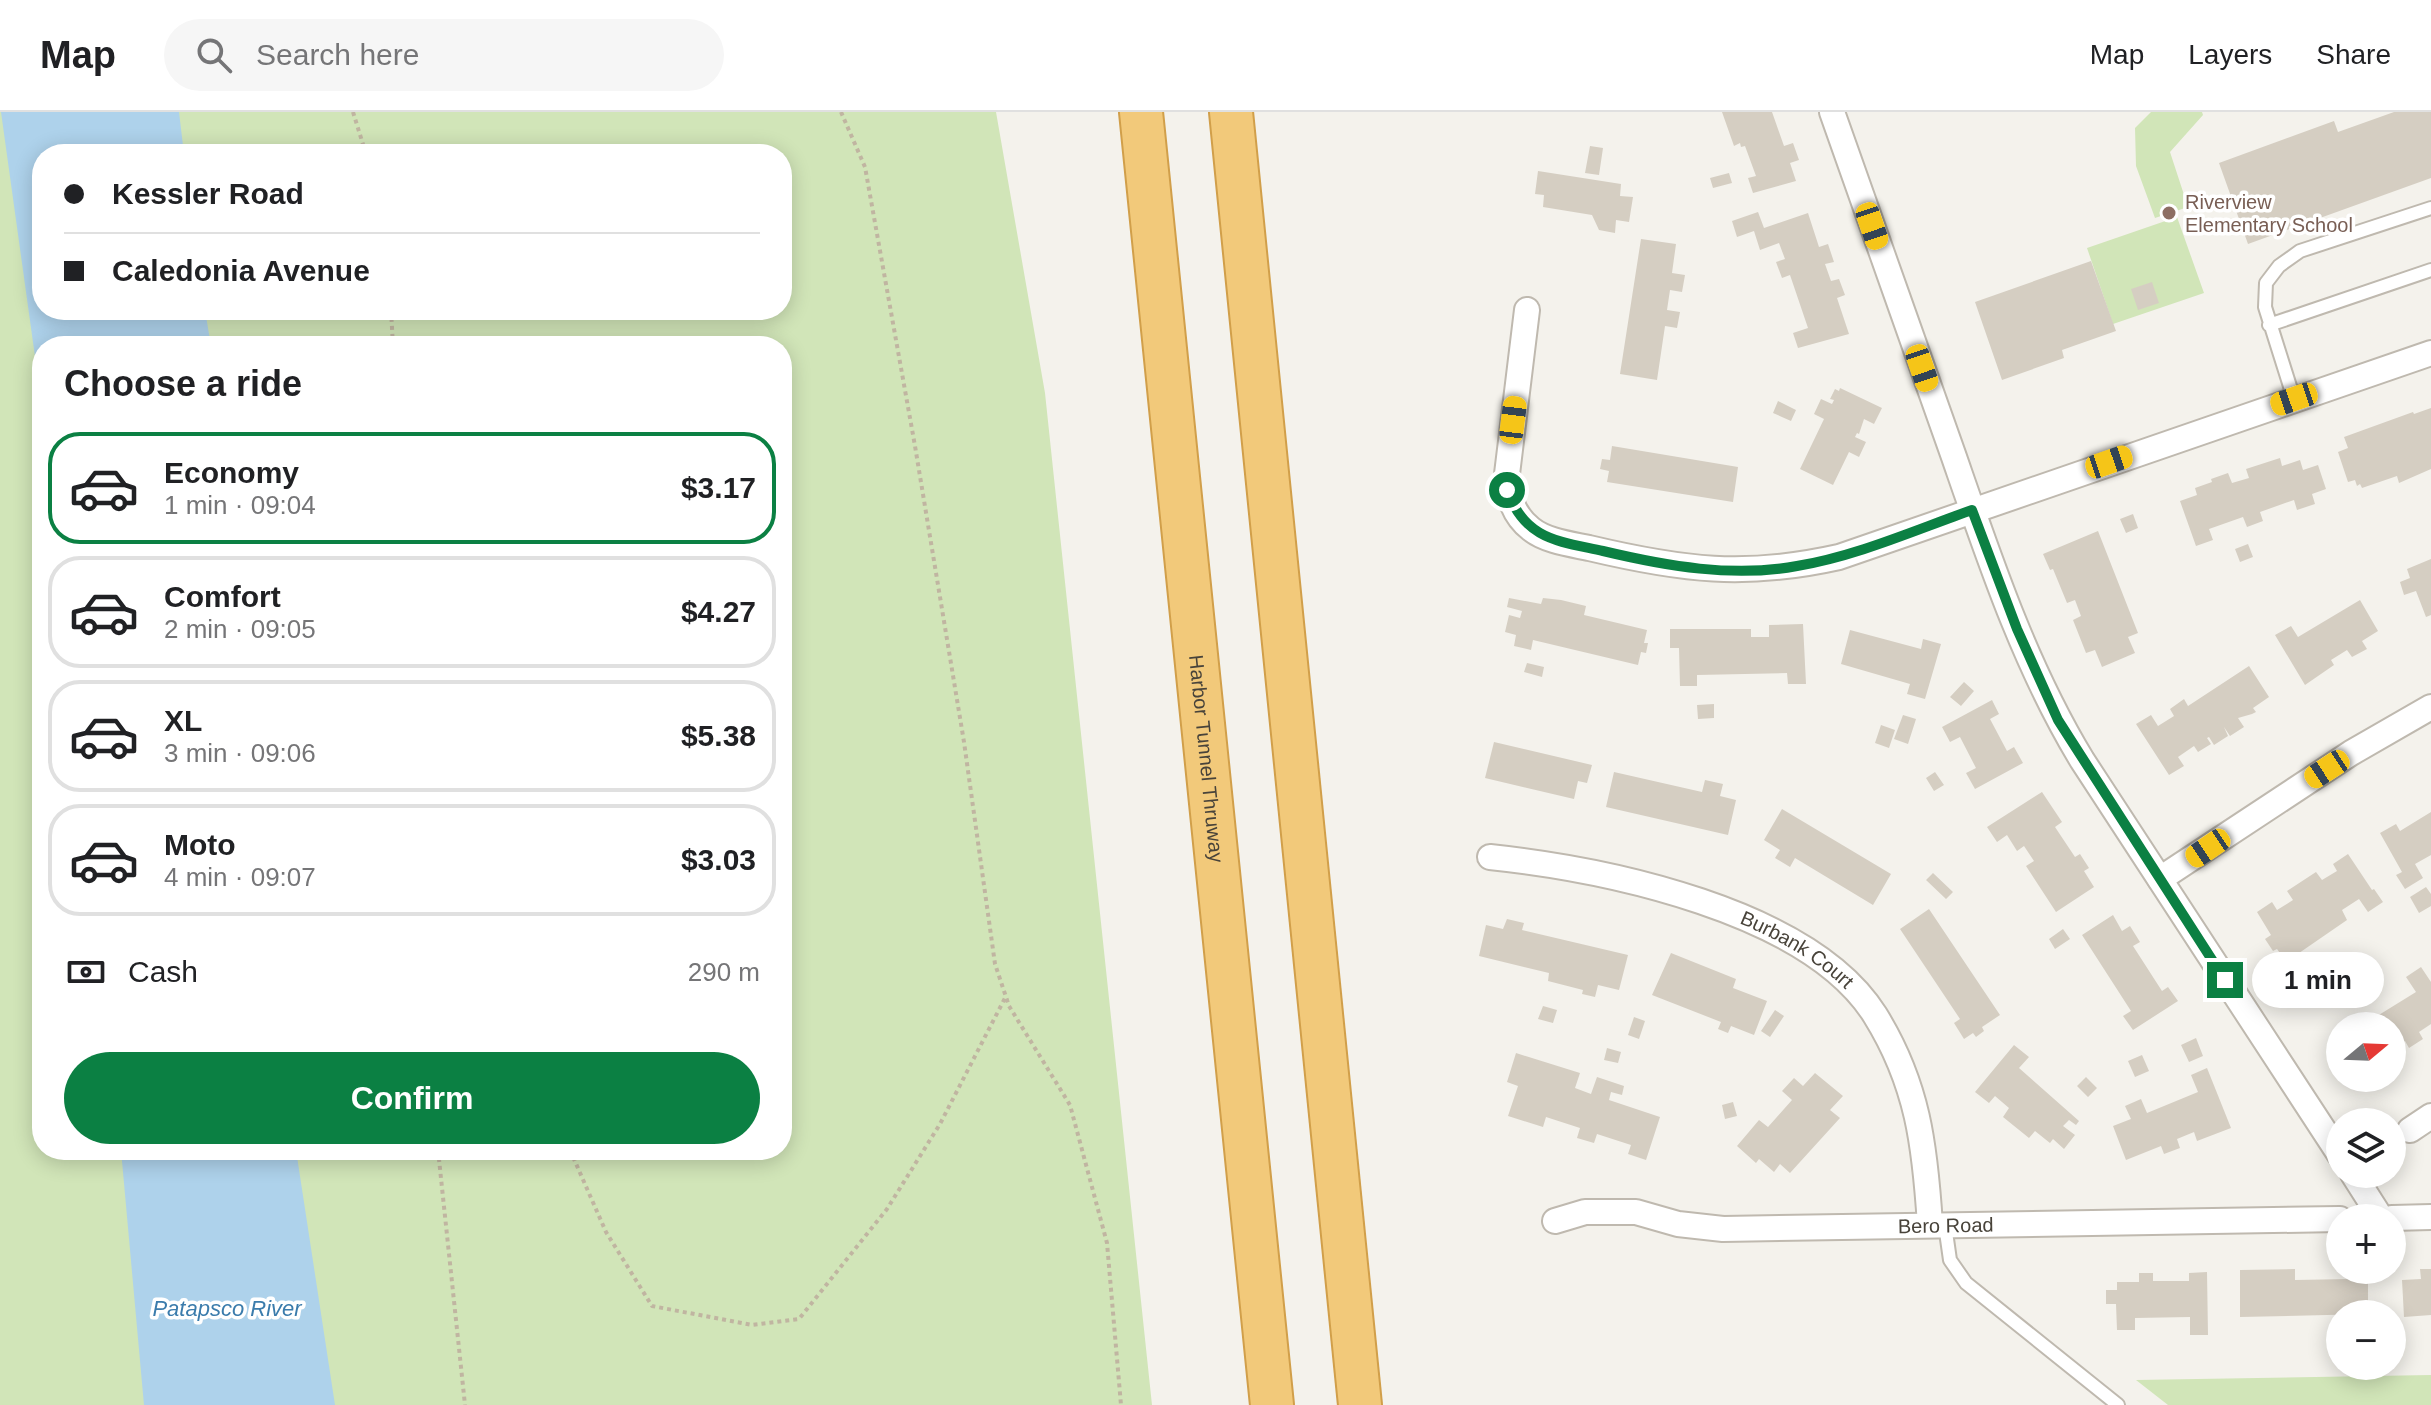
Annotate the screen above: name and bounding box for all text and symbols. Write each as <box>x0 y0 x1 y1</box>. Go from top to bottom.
search box <box>164 19 724 91</box>
icon: search <box>192 33 236 77</box>
text: Map <box>40 34 116 76</box>
text: Search here <box>256 38 419 71</box>
text: Map <box>2090 39 2144 70</box>
text: Layers <box>2188 39 2272 70</box>
text: Share <box>2316 39 2391 70</box>
text: Kessler Road <box>112 177 304 210</box>
place label: Riverview Elementary School <box>2185 191 2353 236</box>
car <box>1853 199 1891 253</box>
marker: Riverview Elementary School <box>2160 204 2178 222</box>
text: Caledonia Avenue <box>112 254 370 287</box>
car <box>1903 341 1941 395</box>
text: Choose a ride <box>64 363 302 404</box>
car <box>2267 380 2321 418</box>
car <box>1498 395 1528 445</box>
car <box>2082 443 2136 481</box>
icon: car <box>68 452 140 524</box>
text: Economy <box>164 456 299 489</box>
text: $3.17 <box>681 471 756 504</box>
route start <box>1489 472 1525 508</box>
text: 1 min · 09:04 <box>164 490 316 520</box>
icon: car <box>68 576 140 648</box>
text: Comfort <box>164 580 281 613</box>
text: $4.27 <box>681 595 756 628</box>
text: 2 min · 09:05 <box>164 614 316 644</box>
street label: Harbor Tunnel Thruway <box>1185 654 1228 864</box>
icon: car <box>68 700 140 772</box>
text: XL <box>164 704 202 737</box>
text: $5.38 <box>681 719 756 752</box>
text: 3 min · 09:06 <box>164 738 316 768</box>
car <box>2300 746 2354 792</box>
icon: car <box>68 824 140 896</box>
car <box>2181 825 2235 871</box>
text: Moto <box>164 828 236 861</box>
text: $3.03 <box>681 843 756 876</box>
text: 4 min · 09:07 <box>164 862 316 892</box>
street label: Burbank Court <box>1737 906 1859 993</box>
icon: cash <box>64 950 108 994</box>
callout: 1 min <box>2253 952 2385 1008</box>
text: Cash <box>128 955 198 988</box>
text: 290 m <box>688 957 760 987</box>
route end <box>2207 962 2243 998</box>
text: 1 min <box>2284 965 2352 995</box>
north arrow <box>2326 1012 2406 1092</box>
map controls <box>2326 1012 2406 1380</box>
button: Confirm <box>64 1052 760 1144</box>
button: layers <box>2326 1108 2406 1188</box>
button: + <box>2326 1204 2406 1284</box>
street label: Bero Road <box>1898 1214 1994 1237</box>
water label: Patapsco River <box>152 1296 303 1321</box>
button: − <box>2326 1300 2406 1380</box>

